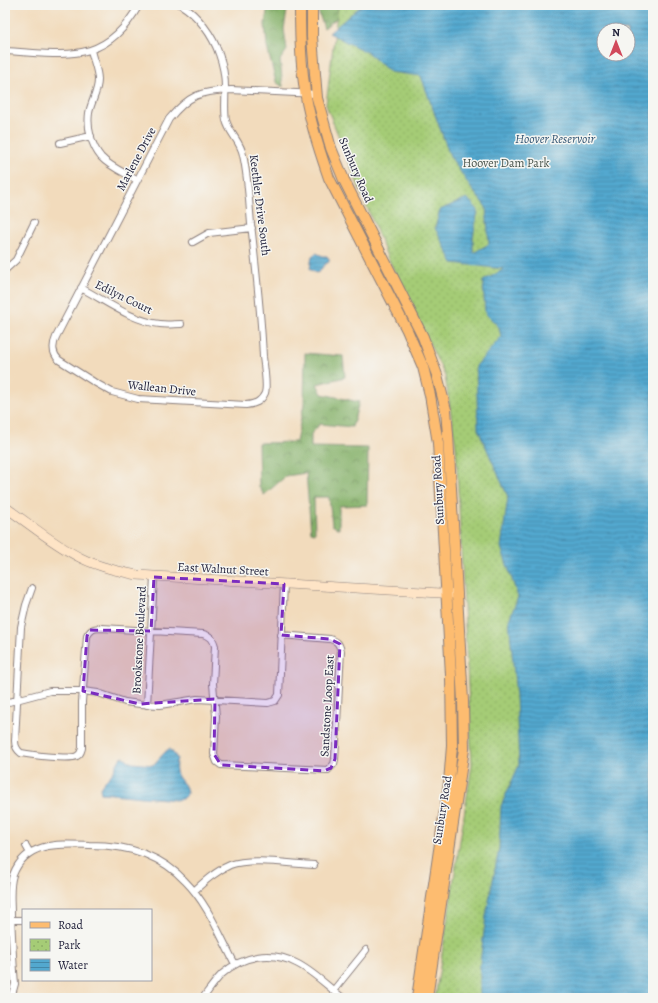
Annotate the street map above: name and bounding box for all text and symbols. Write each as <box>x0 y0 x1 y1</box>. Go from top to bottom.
north arrow <box>596 22 636 62</box>
text: N <box>612 25 620 40</box>
street label: Marlene Drive <box>113 124 159 194</box>
water label: Hoover Reservoir <box>515 130 596 147</box>
street label: Sunbury Road <box>335 135 377 206</box>
street label: Keethler Drive South <box>246 153 274 257</box>
park label: Hoover Dam Park <box>463 155 550 171</box>
street label: Edilyn Court <box>93 276 155 318</box>
street label: Wallean Drive <box>126 376 197 400</box>
street label: Sunbury Road <box>428 454 448 525</box>
street label: East Walnut Street <box>177 559 269 579</box>
street label: Brookstone Boulevard <box>128 585 150 694</box>
street label: Sandstone Loop East <box>316 655 338 757</box>
street label: Sunbury Road <box>429 774 455 846</box>
legend <box>22 909 152 981</box>
text: Road <box>58 917 84 933</box>
text: Park <box>58 937 81 953</box>
text: Water <box>57 957 88 973</box>

